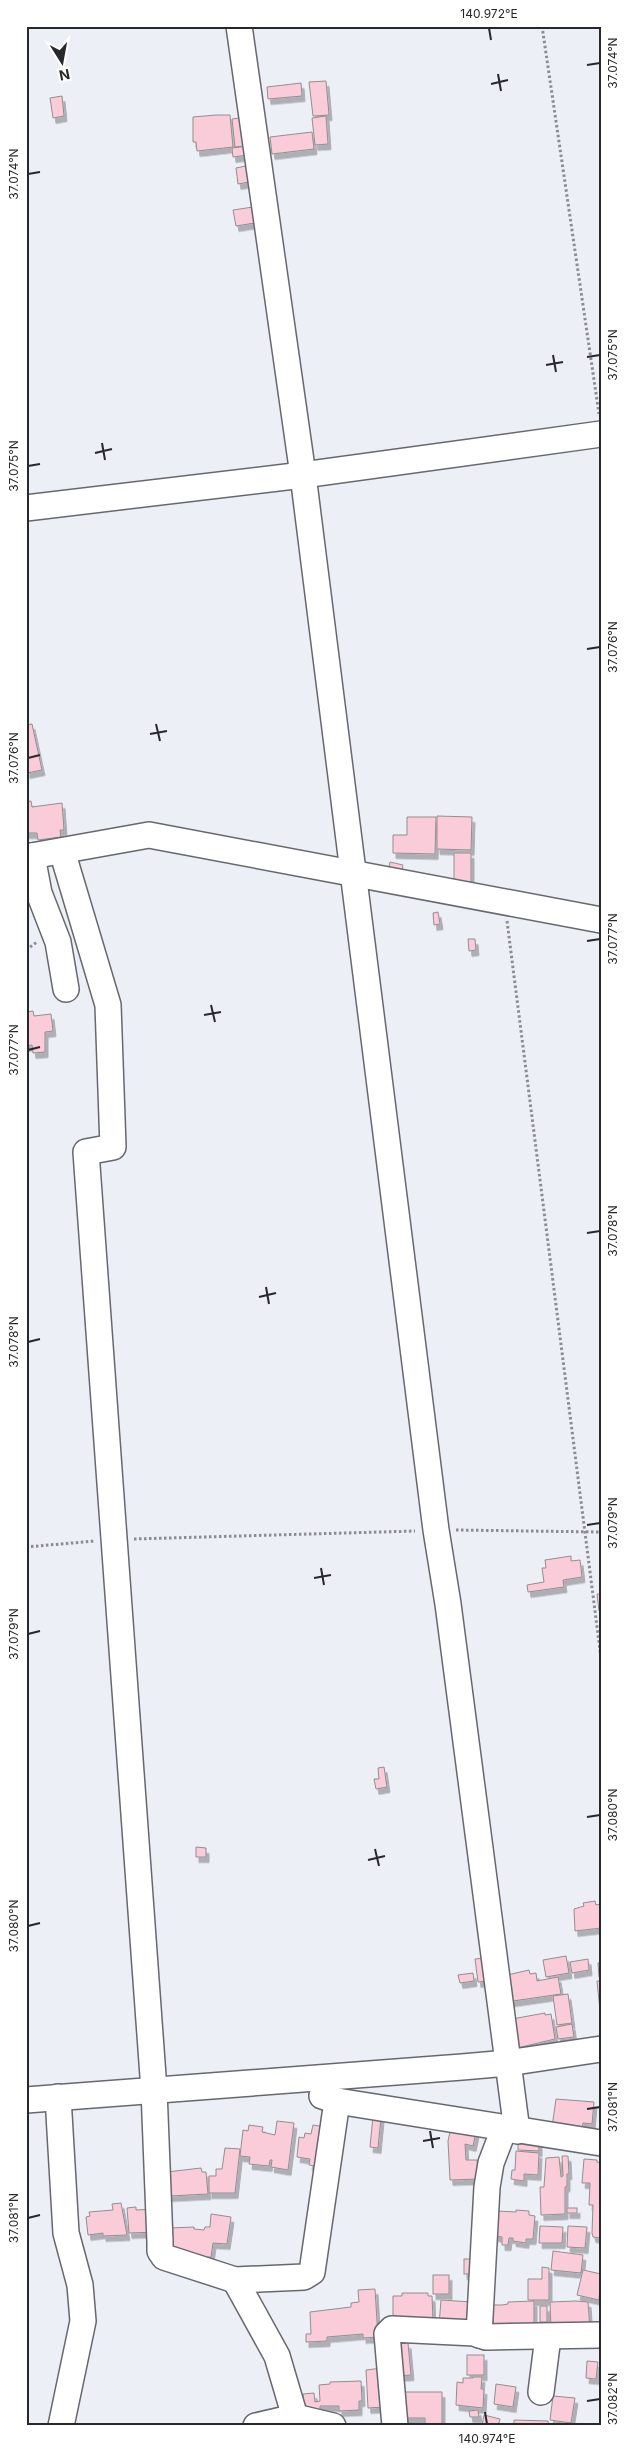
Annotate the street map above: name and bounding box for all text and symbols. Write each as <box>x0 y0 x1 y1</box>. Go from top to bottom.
text: 140.972°E <box>460 6 518 21</box>
text: 37.074°N <box>605 37 620 89</box>
north arrow <box>38 38 88 88</box>
text: N <box>58 66 71 85</box>
text: 37.074°N <box>6 148 21 200</box>
text: 37.075°N <box>605 329 620 381</box>
text: 37.075°N <box>6 440 21 492</box>
text: 37.076°N <box>605 621 620 673</box>
text: 37.076°N <box>6 732 21 784</box>
text: 37.077°N <box>605 913 620 965</box>
text: 37.077°N <box>6 1024 21 1076</box>
text: 37.078°N <box>605 1205 620 1257</box>
text: 37.078°N <box>6 1316 21 1368</box>
text: 37.079°N <box>605 1497 620 1549</box>
text: 37.079°N <box>6 1608 21 1660</box>
text: 37.080°N <box>605 1789 620 1841</box>
text: 37.080°N <box>6 1900 21 1952</box>
text: 37.081°N <box>605 2082 620 2132</box>
text: 37.081°N <box>6 2193 21 2243</box>
text: 37.082°N <box>605 2373 620 2425</box>
text: 140.974°E <box>459 2431 515 2446</box>

